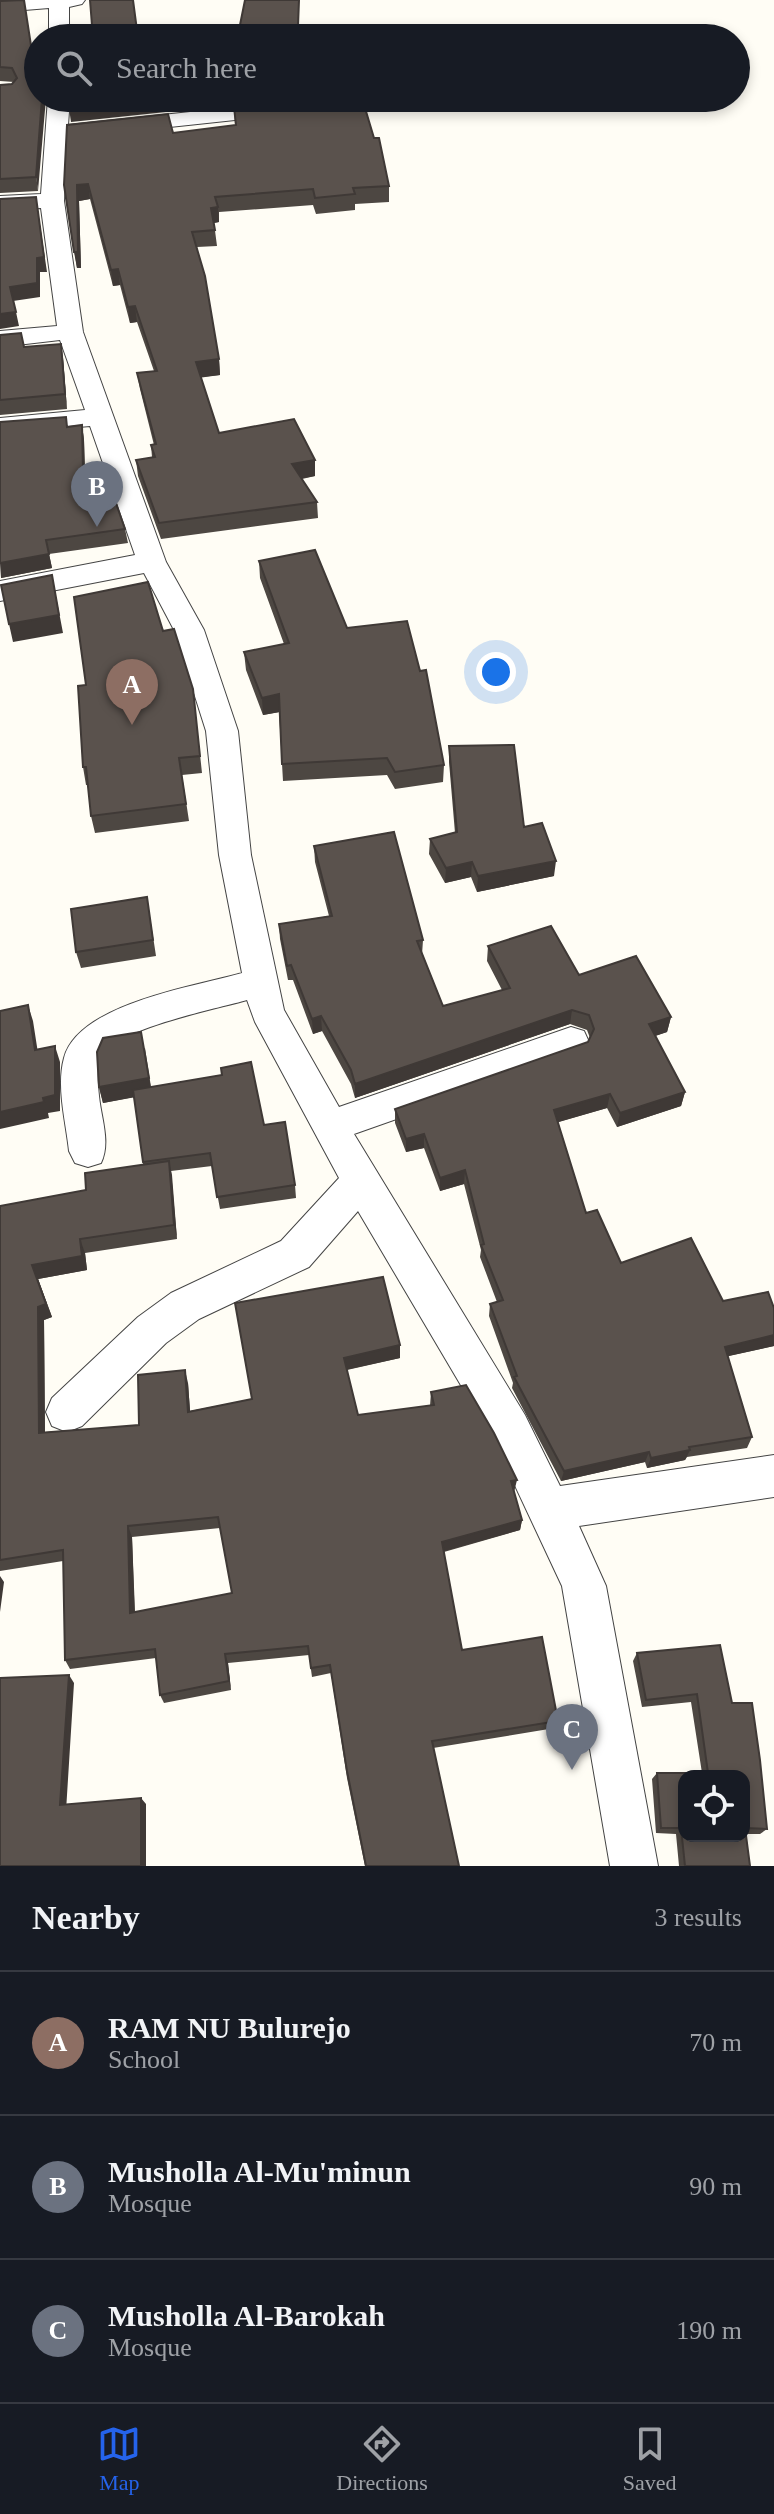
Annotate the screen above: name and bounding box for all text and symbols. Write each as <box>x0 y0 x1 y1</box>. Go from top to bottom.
search box <box>24 24 750 112</box>
icon: search <box>52 46 96 90</box>
text: Search here <box>116 51 257 84</box>
pin: B <box>71 461 123 527</box>
your location <box>476 652 516 692</box>
pin: A <box>106 659 158 725</box>
pin: C <box>546 1704 598 1770</box>
map controls <box>678 1770 750 1842</box>
button: locate <box>678 1770 750 1842</box>
text: Nearby <box>32 1899 140 1936</box>
text: 3 results <box>655 1903 742 1932</box>
text: RAM NU Bulurejo <box>108 2011 351 2044</box>
text: A <box>49 2028 67 2057</box>
text: 70 m <box>689 2028 742 2057</box>
text: School <box>108 2045 180 2074</box>
text: Musholla Al-Mu'minun <box>108 2155 411 2188</box>
text: B <box>49 2172 67 2201</box>
text: 90 m <box>689 2172 742 2201</box>
text: Mosque <box>108 2189 192 2218</box>
text: Musholla Al-Barokah <box>108 2299 385 2332</box>
text: C <box>49 2316 67 2345</box>
text: 190 m <box>676 2316 742 2345</box>
text: Mosque <box>108 2333 192 2362</box>
tab: Map <box>97 2422 141 2496</box>
tab: Directions <box>336 2422 428 2496</box>
tab: Saved <box>623 2422 677 2496</box>

